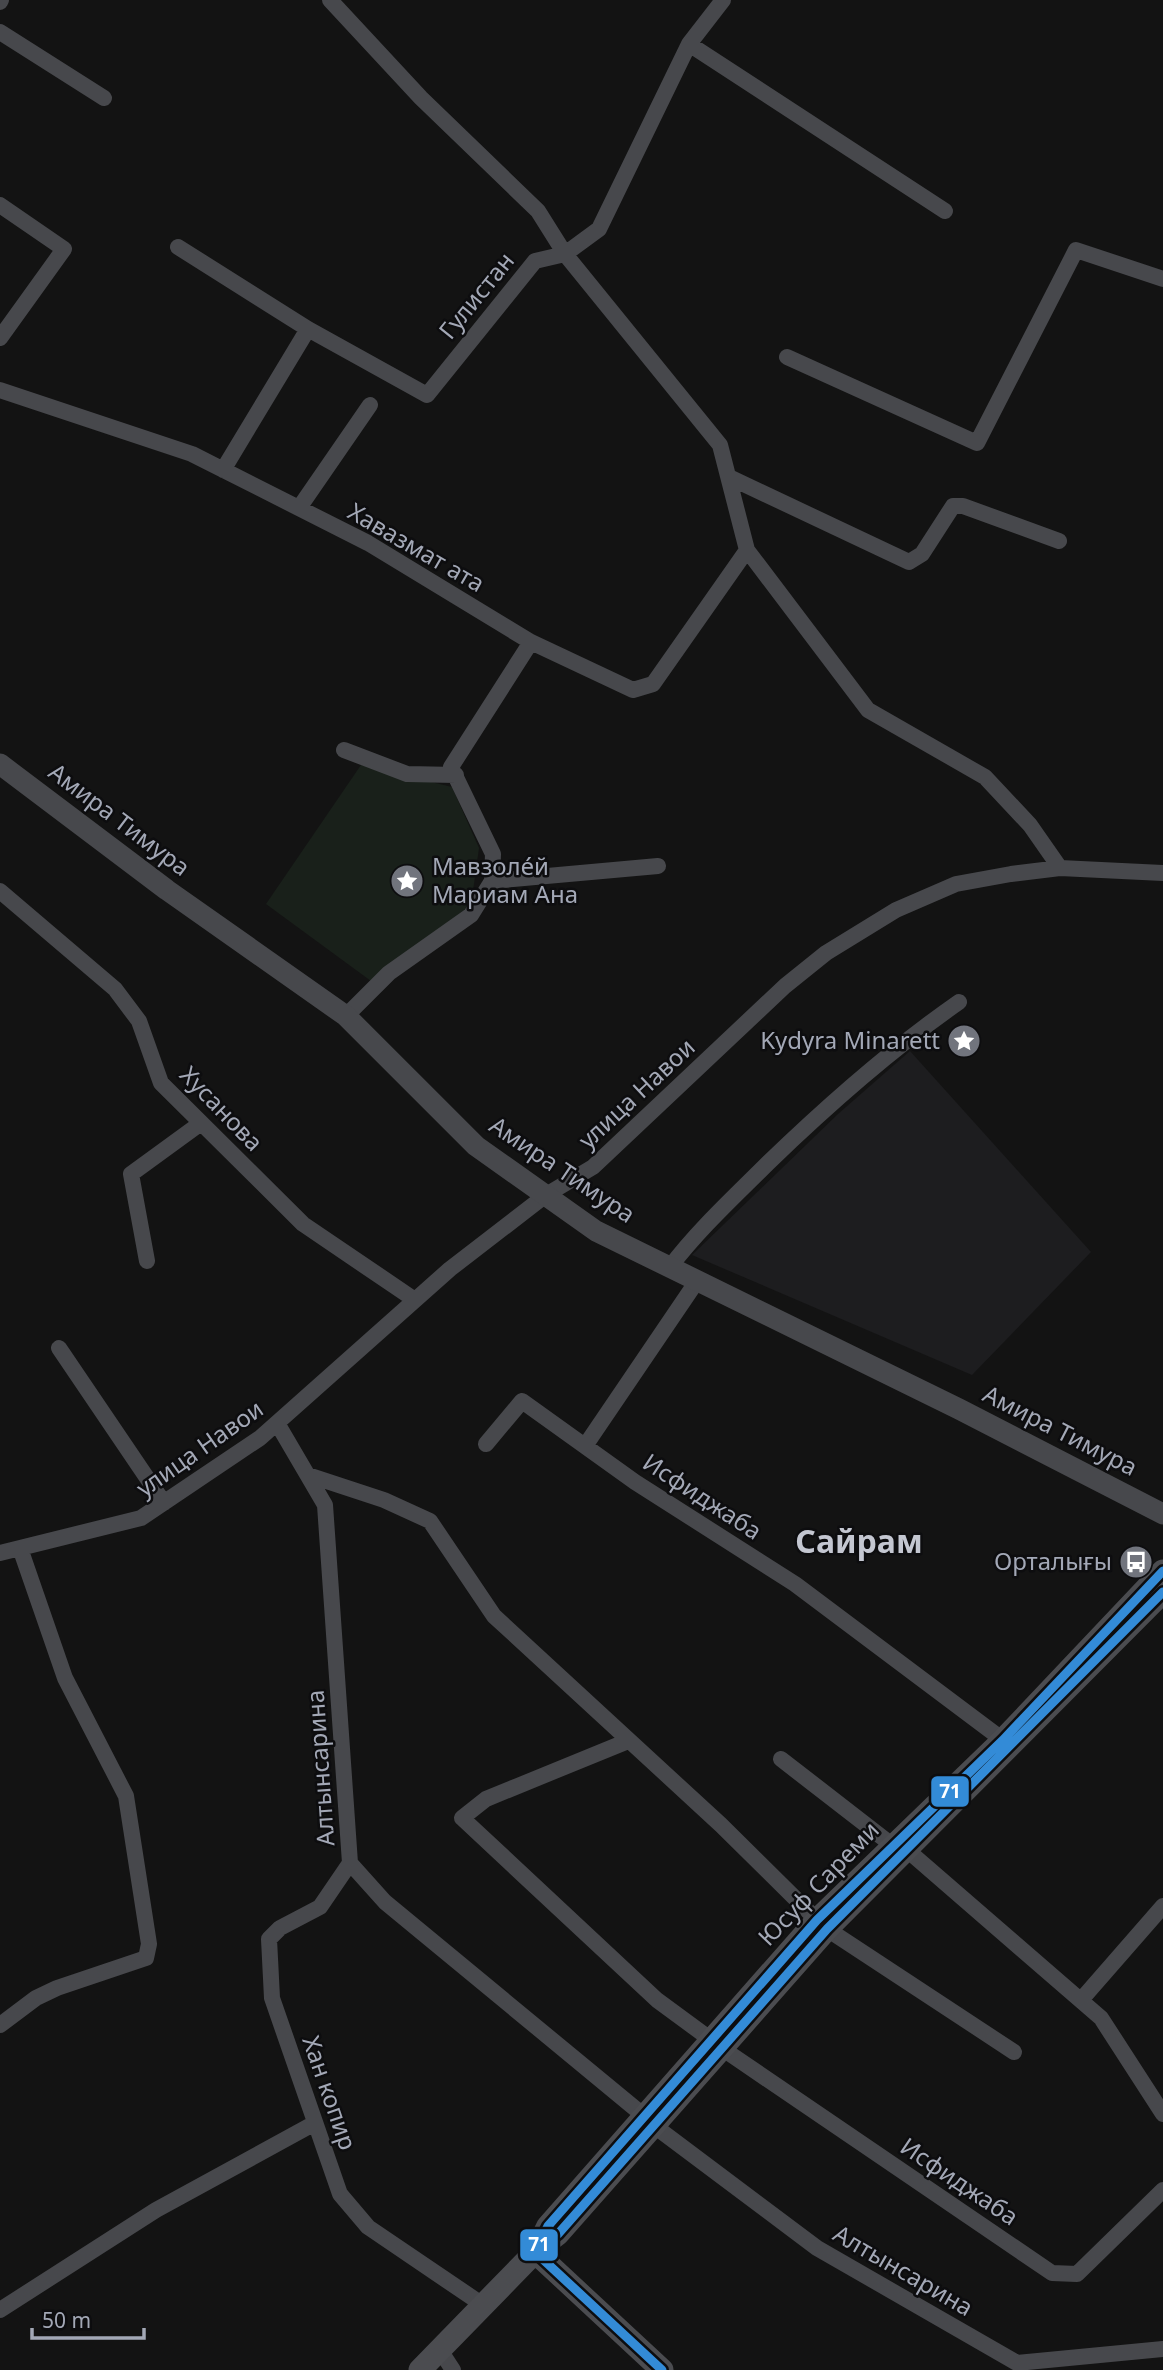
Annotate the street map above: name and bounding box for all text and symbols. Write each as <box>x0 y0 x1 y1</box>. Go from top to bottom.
street label: Гулистан <box>431 245 521 345</box>
street label: Хавазмат ата <box>343 494 491 599</box>
street label: Амира Тимура <box>43 755 197 883</box>
place label: Мавзоле́й Мариам Ана <box>432 849 578 910</box>
place icon: Мавзоле́й Мариам Ана <box>388 862 426 900</box>
place icon: Kydyra Minarett <box>945 1022 983 1060</box>
place label: Kydyra Minarett <box>760 1023 940 1056</box>
street label: улица Навои <box>571 1030 701 1155</box>
street label: Хусанова <box>173 1058 271 1158</box>
street label: Амира Тимура <box>484 1108 642 1230</box>
street label: Амира Тимура <box>978 1377 1143 1483</box>
street label: улица Навои <box>129 1392 269 1504</box>
street label: Исфиджаба <box>637 1445 769 1547</box>
district label: Сайрам <box>795 1519 923 1562</box>
bus stop icon: Орталығы <box>1117 1543 1155 1581</box>
place label: Орталығы <box>994 1544 1112 1577</box>
street label: Алтынсарина <box>298 1689 341 1847</box>
line badge: 71 <box>930 1775 970 1808</box>
text: 71 <box>939 1778 961 1804</box>
street label: Юсуф Сареми <box>750 1814 886 1952</box>
street label: Хан копир <box>295 2031 365 2154</box>
street label: Исфиджаба <box>894 2129 1025 2232</box>
street label: Алтынсарина <box>828 2216 980 2323</box>
line badge: 71 <box>519 2228 559 2262</box>
text: 71 <box>528 2231 550 2257</box>
scale bar <box>32 2296 144 2340</box>
text: 50 m <box>42 2306 91 2334</box>

